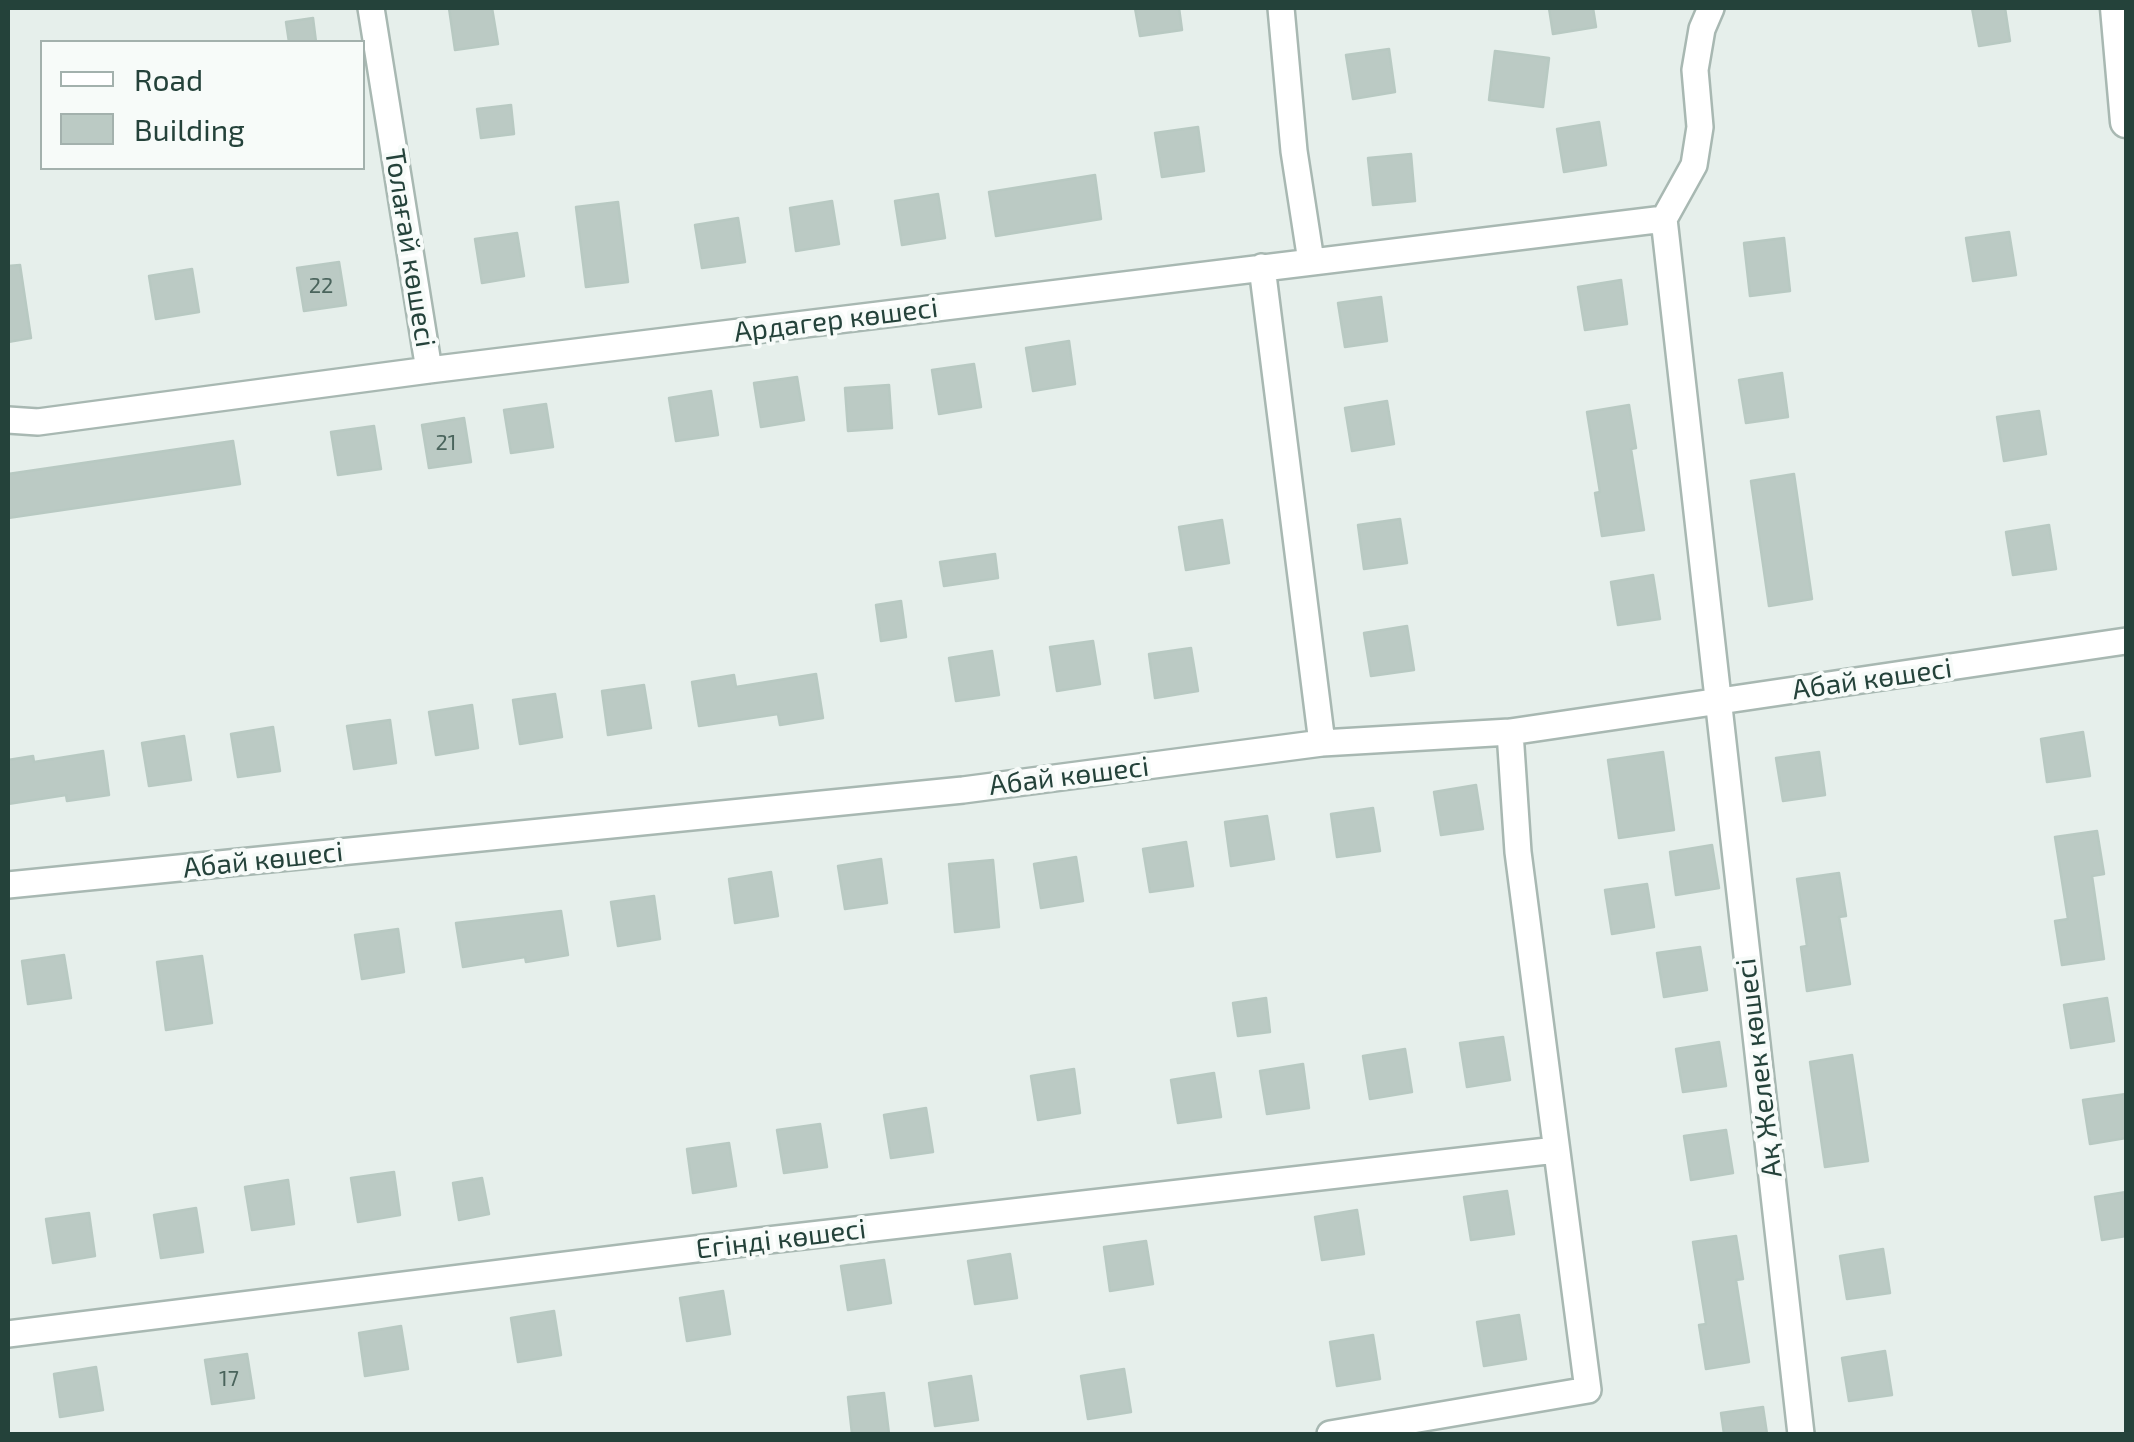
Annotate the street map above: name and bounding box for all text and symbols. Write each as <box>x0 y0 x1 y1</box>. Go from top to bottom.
legend <box>40 40 365 170</box>
text: Road <box>134 61 203 97</box>
text: Building <box>134 111 245 147</box>
street label: Толағай көшесі <box>378 146 442 350</box>
house number: 22 <box>309 273 333 299</box>
street label: Ардагер көшесі <box>732 291 940 349</box>
house number: 21 <box>435 430 457 456</box>
street label: Абай көшесі <box>1790 651 1954 707</box>
street label: Абай көшесі <box>987 750 1151 802</box>
street label: Абай көшесі <box>181 835 345 885</box>
street label: Ақ Желек көшесі <box>1729 956 1789 1180</box>
street label: Егінді көшесі <box>694 1212 868 1266</box>
house number: 17 <box>219 1366 239 1392</box>

